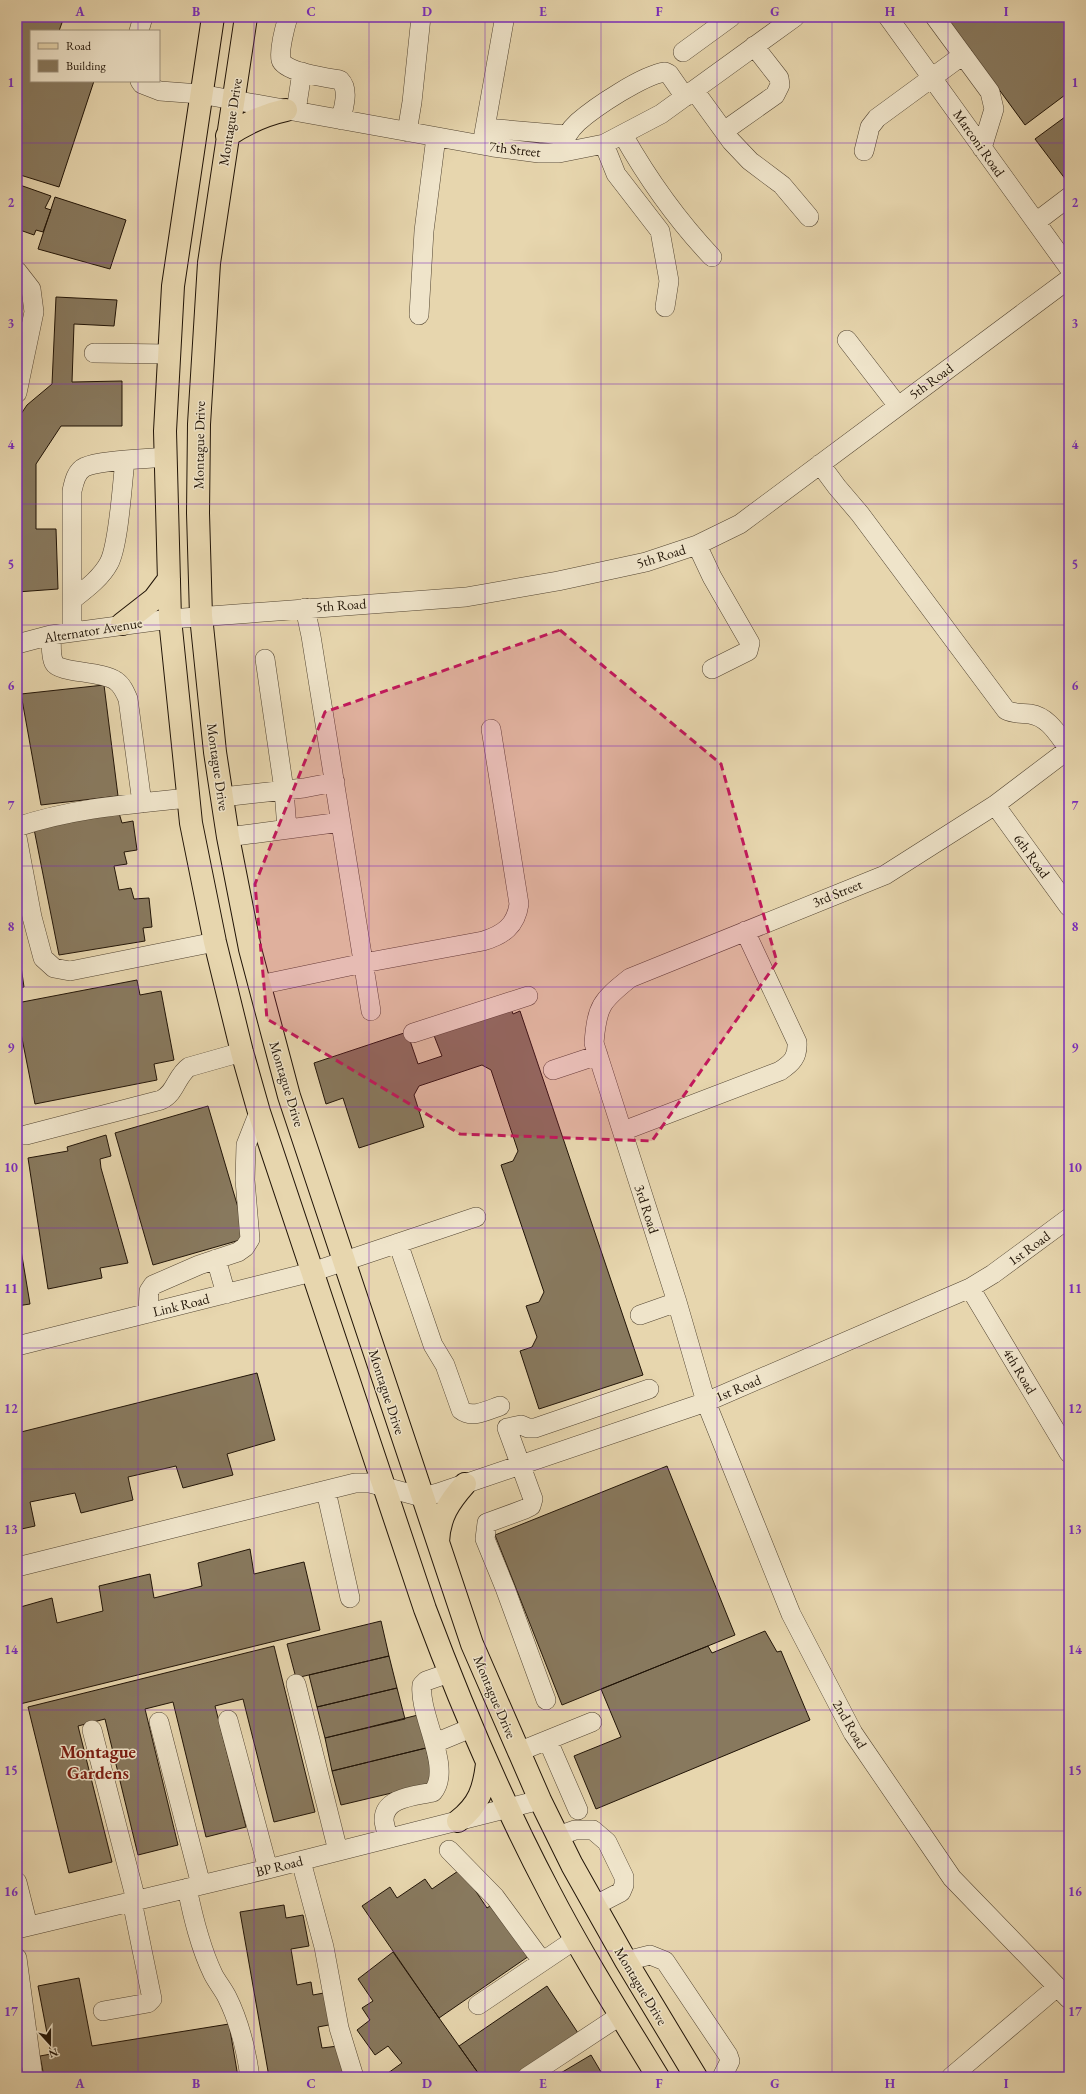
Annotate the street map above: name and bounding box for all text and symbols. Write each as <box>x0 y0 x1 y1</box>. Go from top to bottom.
text: A <box>74 3 85 20</box>
text: B <box>192 3 200 20</box>
text: C <box>306 3 316 20</box>
text: D <box>422 3 432 20</box>
text: E <box>539 3 547 20</box>
text: F <box>655 3 663 20</box>
text: G <box>770 3 780 20</box>
text: H <box>885 3 896 20</box>
text: I <box>1004 3 1009 20</box>
legend <box>30 30 160 82</box>
text: Road <box>66 38 92 54</box>
text: Building <box>66 58 107 74</box>
text: 1 <box>8 74 15 91</box>
text: 1 <box>1072 74 1079 91</box>
street label: Montague Drive <box>214 76 246 167</box>
street label: Marconi Road <box>949 106 1009 181</box>
street label: 7th Street <box>488 137 542 161</box>
text: 2 <box>8 194 15 211</box>
text: 2 <box>1072 194 1079 211</box>
text: 3 <box>8 315 15 332</box>
text: 3 <box>1072 315 1079 332</box>
street label: 5th Road <box>905 358 957 403</box>
street label: Montague Drive <box>189 400 209 489</box>
text: 4 <box>8 436 15 453</box>
text: 4 <box>1072 436 1079 453</box>
street label: 5th Road <box>634 540 689 572</box>
text: 5 <box>8 556 14 573</box>
text: 5 <box>1072 556 1078 573</box>
street label: 5th Road <box>315 594 368 616</box>
street label: Alternator Avenue <box>41 613 144 647</box>
text: 6 <box>8 677 15 694</box>
text: 6 <box>1072 677 1079 694</box>
street label: Montague Drive <box>203 722 233 812</box>
text: 7 <box>8 797 15 814</box>
text: 7 <box>1072 797 1079 814</box>
street label: 6th Road <box>1010 830 1055 882</box>
street label: 3rd Street <box>810 875 865 911</box>
text: 8 <box>8 918 15 935</box>
text: 8 <box>1072 918 1079 935</box>
text: 9 <box>8 1039 15 1056</box>
street label: Montague Drive <box>265 1039 309 1129</box>
text: 9 <box>1072 1039 1079 1056</box>
text: 10 <box>4 1159 18 1176</box>
text: 10 <box>1068 1159 1082 1176</box>
street label: 3rd Road <box>631 1182 664 1237</box>
street label: 1st Road <box>1004 1226 1054 1269</box>
text: 11 <box>4 1280 18 1297</box>
text: 11 <box>1068 1280 1082 1297</box>
street label: Link Road <box>151 1289 212 1321</box>
street label: 4th Road <box>999 1345 1041 1398</box>
street label: Montague Drive <box>365 1347 409 1437</box>
street label: 1st Road <box>713 1370 764 1406</box>
text: 12 <box>4 1400 18 1417</box>
text: 12 <box>1068 1400 1082 1417</box>
text: 13 <box>4 1521 18 1538</box>
text: 13 <box>1068 1521 1082 1538</box>
text: 14 <box>4 1641 18 1658</box>
text: 14 <box>1068 1641 1082 1658</box>
street label: Montague Drive <box>469 1653 521 1742</box>
street label: 2nd Road <box>829 1696 872 1752</box>
district label: Montague Gardens <box>60 1740 137 1784</box>
text: 15 <box>4 1762 18 1779</box>
text: 15 <box>1068 1762 1082 1779</box>
street label: BP Road <box>254 1851 305 1881</box>
text: 16 <box>4 1883 18 1900</box>
text: 16 <box>1068 1883 1082 1900</box>
street label: Montague Drive <box>611 1944 672 2029</box>
text: 17 <box>4 2003 18 2020</box>
text: 17 <box>1068 2003 1082 2020</box>
north arrow <box>30 2024 70 2064</box>
text: N <box>47 2045 60 2062</box>
text: A <box>74 2075 85 2092</box>
text: B <box>192 2075 200 2092</box>
text: C <box>306 2075 316 2092</box>
text: D <box>422 2075 432 2092</box>
text: E <box>539 2075 547 2092</box>
text: F <box>655 2075 663 2092</box>
text: G <box>770 2075 780 2092</box>
text: H <box>885 2075 896 2092</box>
text: I <box>1004 2075 1009 2092</box>

